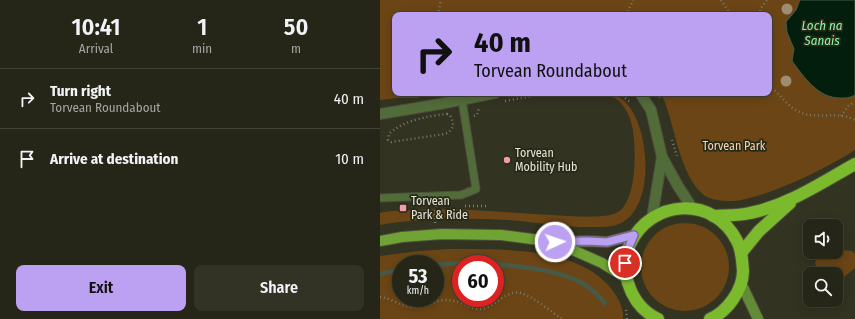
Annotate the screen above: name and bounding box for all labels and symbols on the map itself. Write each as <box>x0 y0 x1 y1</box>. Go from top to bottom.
water label: Loch na Sanais <box>801 18 843 48</box>
park label: Torvean Park <box>703 139 766 153</box>
place label: Torvean Mobility Hub <box>515 146 577 174</box>
marker: Torvean Mobility Hub <box>502 155 512 165</box>
place label: Torvean Park & Ride <box>411 194 468 222</box>
marker: Torvean Park & Ride <box>398 203 408 213</box>
position arrow <box>534 221 576 263</box>
pin <box>608 246 642 280</box>
speed limit sign: 60 <box>452 255 504 307</box>

